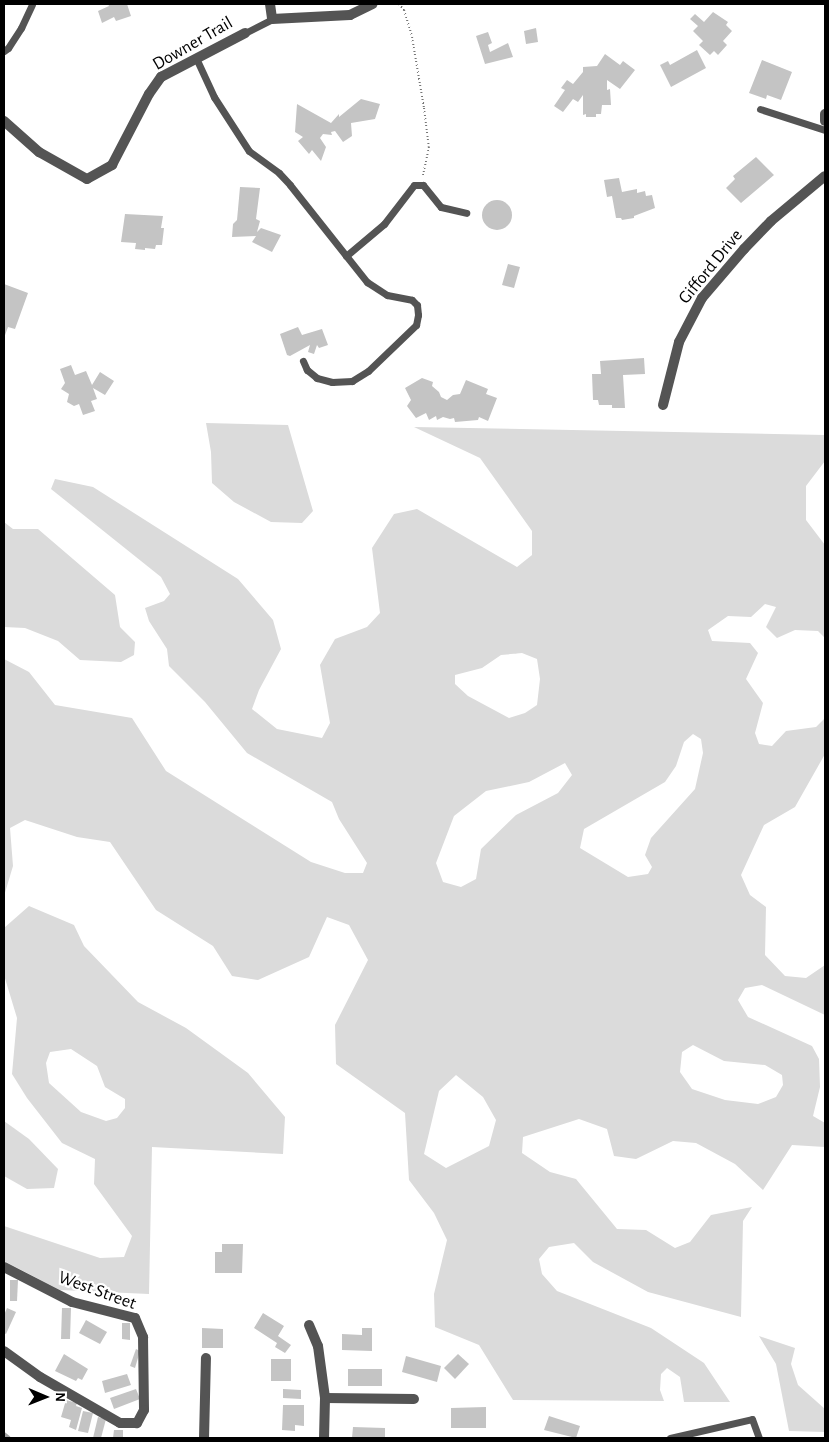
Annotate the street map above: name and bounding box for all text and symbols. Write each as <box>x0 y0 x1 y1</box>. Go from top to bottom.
street label: Downer Trail <box>149 12 237 76</box>
street label: Gifford Drive <box>674 225 748 309</box>
street label: West Street <box>55 1267 139 1315</box>
north arrow <box>20 1372 70 1422</box>
text: N <box>53 1392 67 1402</box>

